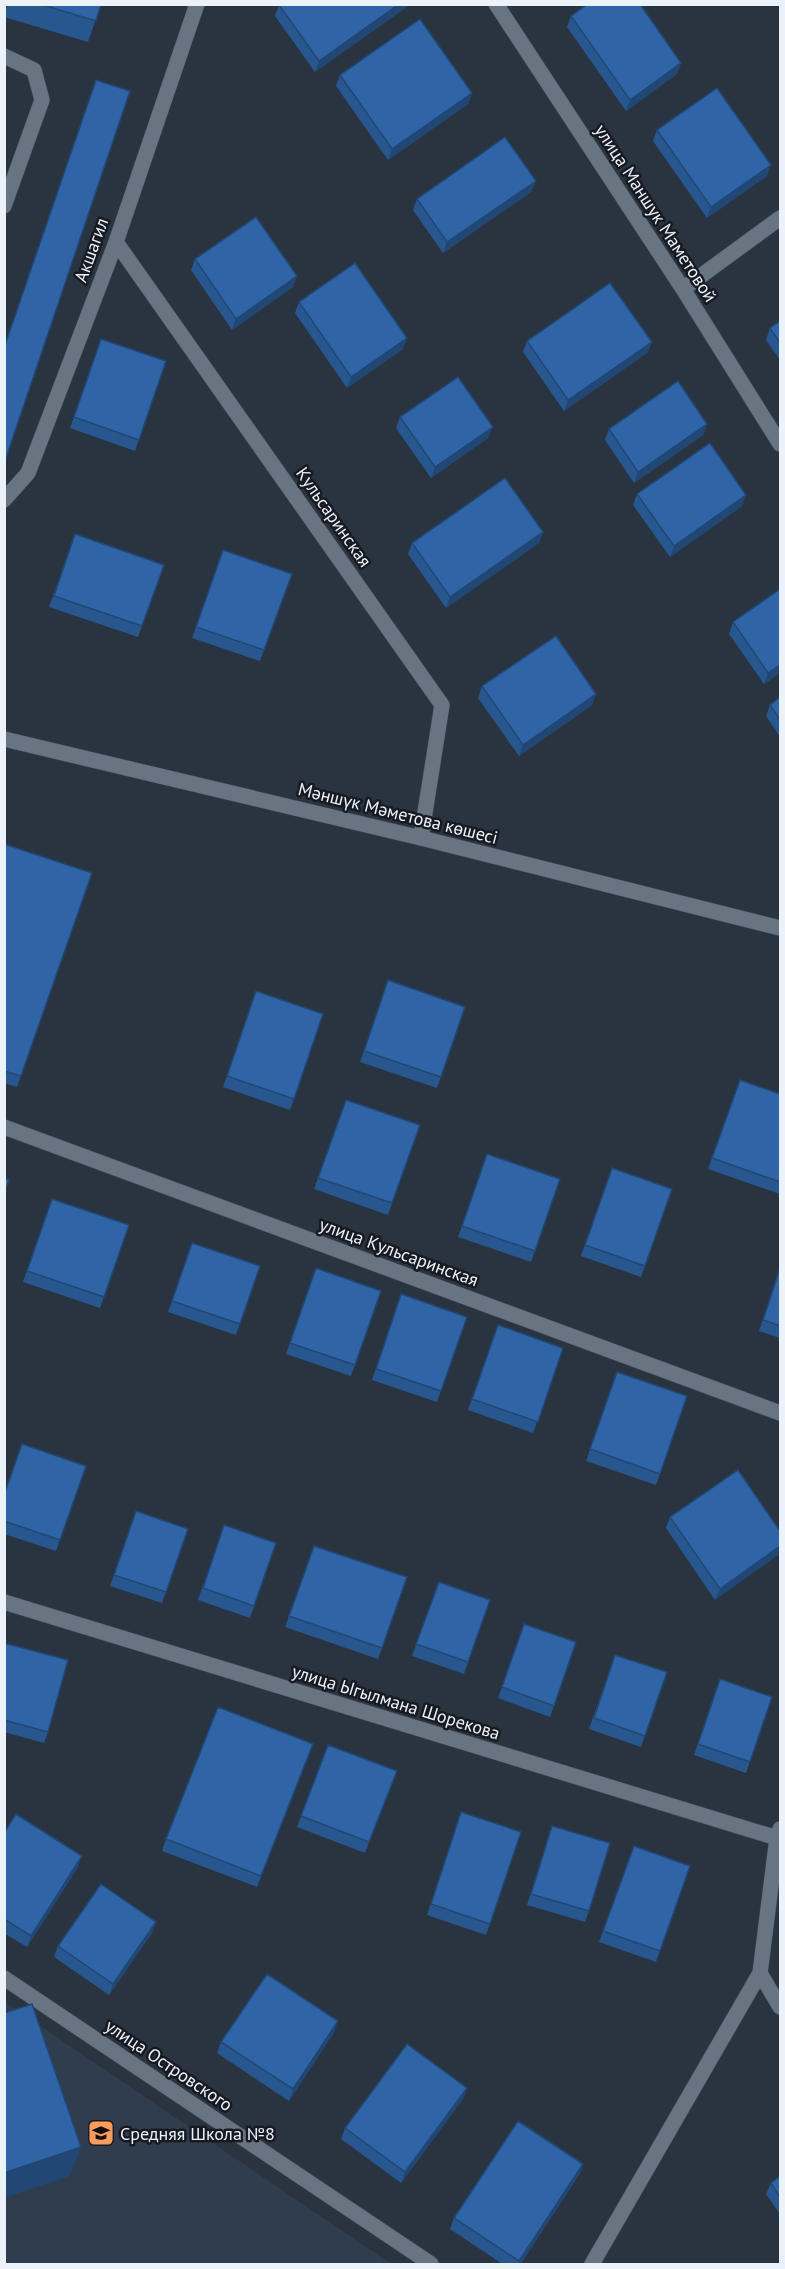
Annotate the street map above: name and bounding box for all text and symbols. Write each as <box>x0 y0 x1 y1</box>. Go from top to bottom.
street label: улица Маншук Маметовой <box>590 120 722 306</box>
street label: Акшагил <box>69 215 113 285</box>
street label: Кульсаринская <box>291 463 377 571</box>
street label: Мәншүк Мәметова көшесі <box>296 777 500 849</box>
street label: улица Кульсаринская <box>316 1213 482 1291</box>
street label: улица Ыгылмана Шорекова <box>289 1659 503 1745</box>
street label: улица Островского <box>101 2014 237 2116</box>
school or university icon: Средняя Школа №8 <box>86 2118 116 2148</box>
place label: Средняя Школа №8 <box>120 2122 275 2145</box>

